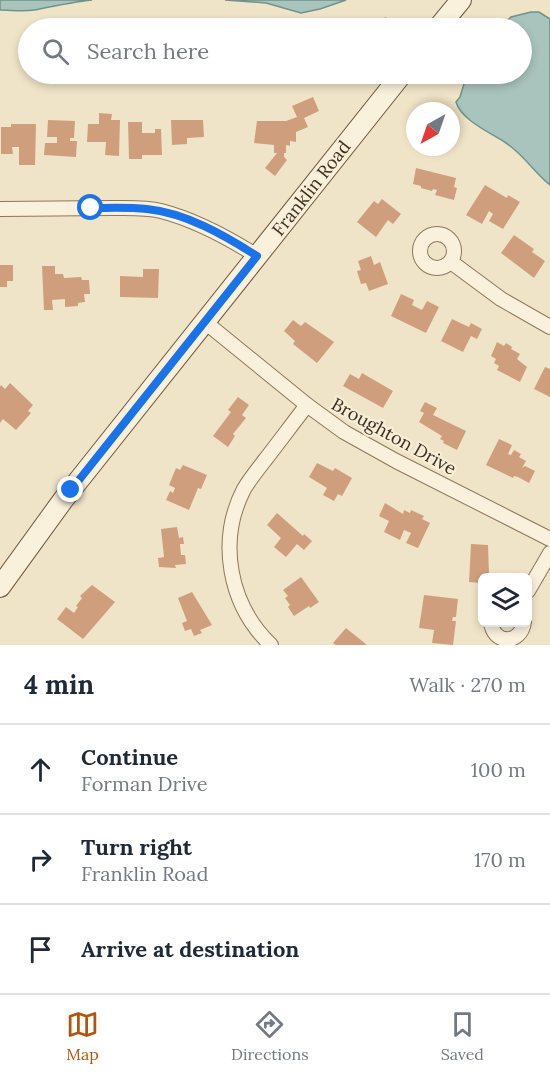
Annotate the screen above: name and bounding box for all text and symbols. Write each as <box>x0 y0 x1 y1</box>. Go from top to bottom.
search box <box>18 18 532 84</box>
icon: search <box>39 35 72 68</box>
text: Search here <box>87 37 209 65</box>
north arrow <box>406 102 460 156</box>
street label: Franklin Road <box>267 136 355 240</box>
route start <box>77 194 103 220</box>
street label: Broughton Drive <box>328 392 461 480</box>
route end <box>57 476 83 502</box>
map controls <box>478 573 532 627</box>
button: layers <box>478 573 532 627</box>
text: 4 min <box>24 668 94 701</box>
text: Walk · 270 m <box>409 672 526 697</box>
text: Continue <box>81 743 178 771</box>
icon: ahead <box>24 753 57 786</box>
text: 100 m <box>471 757 526 782</box>
text: Forman Drive <box>81 771 208 796</box>
text: Turn right <box>81 833 192 861</box>
icon: right <box>24 843 57 876</box>
text: 170 m <box>474 847 526 872</box>
text: Franklin Road <box>81 861 208 886</box>
icon: arrive <box>24 933 57 966</box>
text: Arrive at destination <box>81 935 299 963</box>
tab: Map <box>66 1008 99 1064</box>
tab: Directions <box>231 1008 309 1064</box>
tab: Saved <box>441 1008 484 1064</box>

